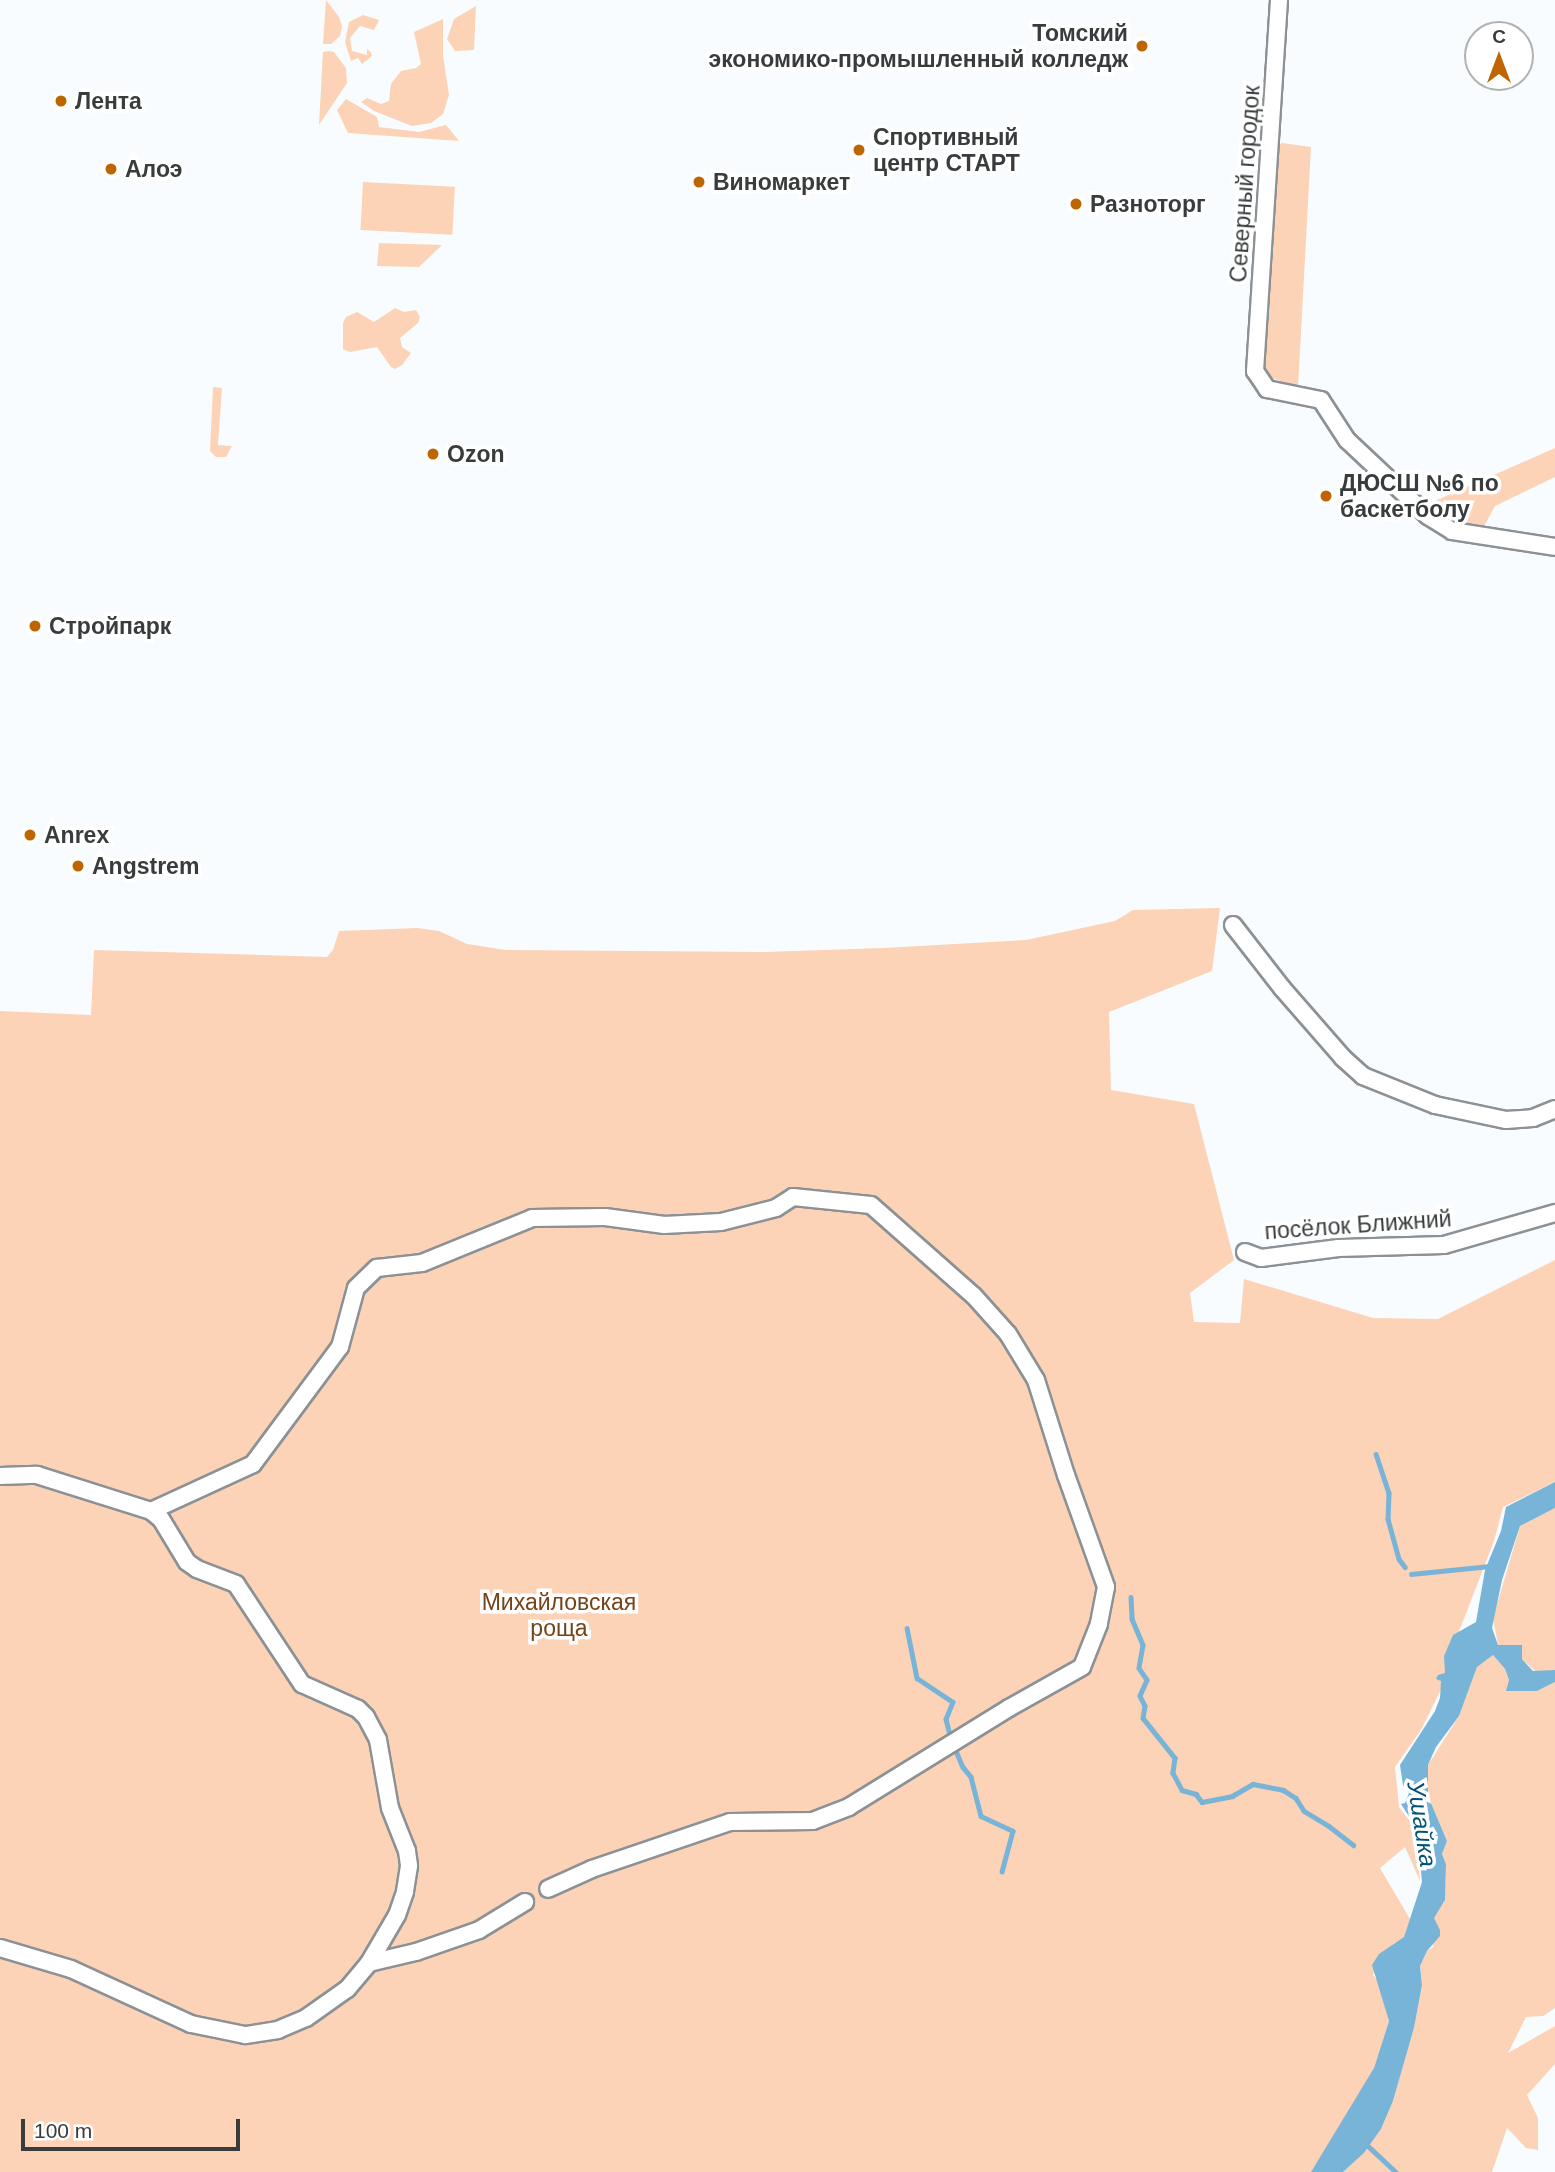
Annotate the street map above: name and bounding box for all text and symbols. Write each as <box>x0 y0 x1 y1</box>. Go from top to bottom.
place label: Томский экономико-промышленный колледж <box>708 19 1128 73</box>
north arrow <box>1464 21 1534 91</box>
text: С <box>1492 26 1506 47</box>
marker: Томский экономико-промышленный колледж <box>1134 38 1150 54</box>
street label: Северный городок <box>1224 85 1266 283</box>
place label: Лента <box>75 87 142 115</box>
marker: Лента <box>53 93 69 109</box>
place label: Спортивный центр СТАРТ <box>873 123 1020 177</box>
marker: Спортивный центр СТАРТ <box>851 142 867 158</box>
place label: Алоэ <box>125 155 182 183</box>
marker: Алоэ <box>103 161 119 177</box>
place label: Виномаркет <box>713 168 850 196</box>
marker: Виномаркет <box>691 174 707 190</box>
place label: Разноторг <box>1090 190 1206 218</box>
marker: Разноторг <box>1068 196 1084 212</box>
place label: Ozon <box>447 440 504 468</box>
marker: Ozon <box>425 446 441 462</box>
place label: ДЮСШ №6 по баскетболу <box>1340 469 1499 523</box>
marker: ДЮСШ №6 по баскетболу <box>1318 488 1334 504</box>
place label: Стройпарк <box>49 612 171 640</box>
marker: Стройпарк <box>27 618 43 634</box>
place label: Anrex <box>44 821 109 849</box>
marker: Anrex <box>22 827 38 843</box>
place label: Angstrem <box>92 852 199 880</box>
marker: Angstrem <box>70 858 86 874</box>
street label: посёлок Ближний <box>1264 1205 1452 1245</box>
park label: Михайловская роща <box>482 1588 636 1642</box>
water label: Ушайка <box>1401 1779 1443 1869</box>
scale bar <box>24 2106 243 2150</box>
text: 100 m <box>34 2119 92 2142</box>

